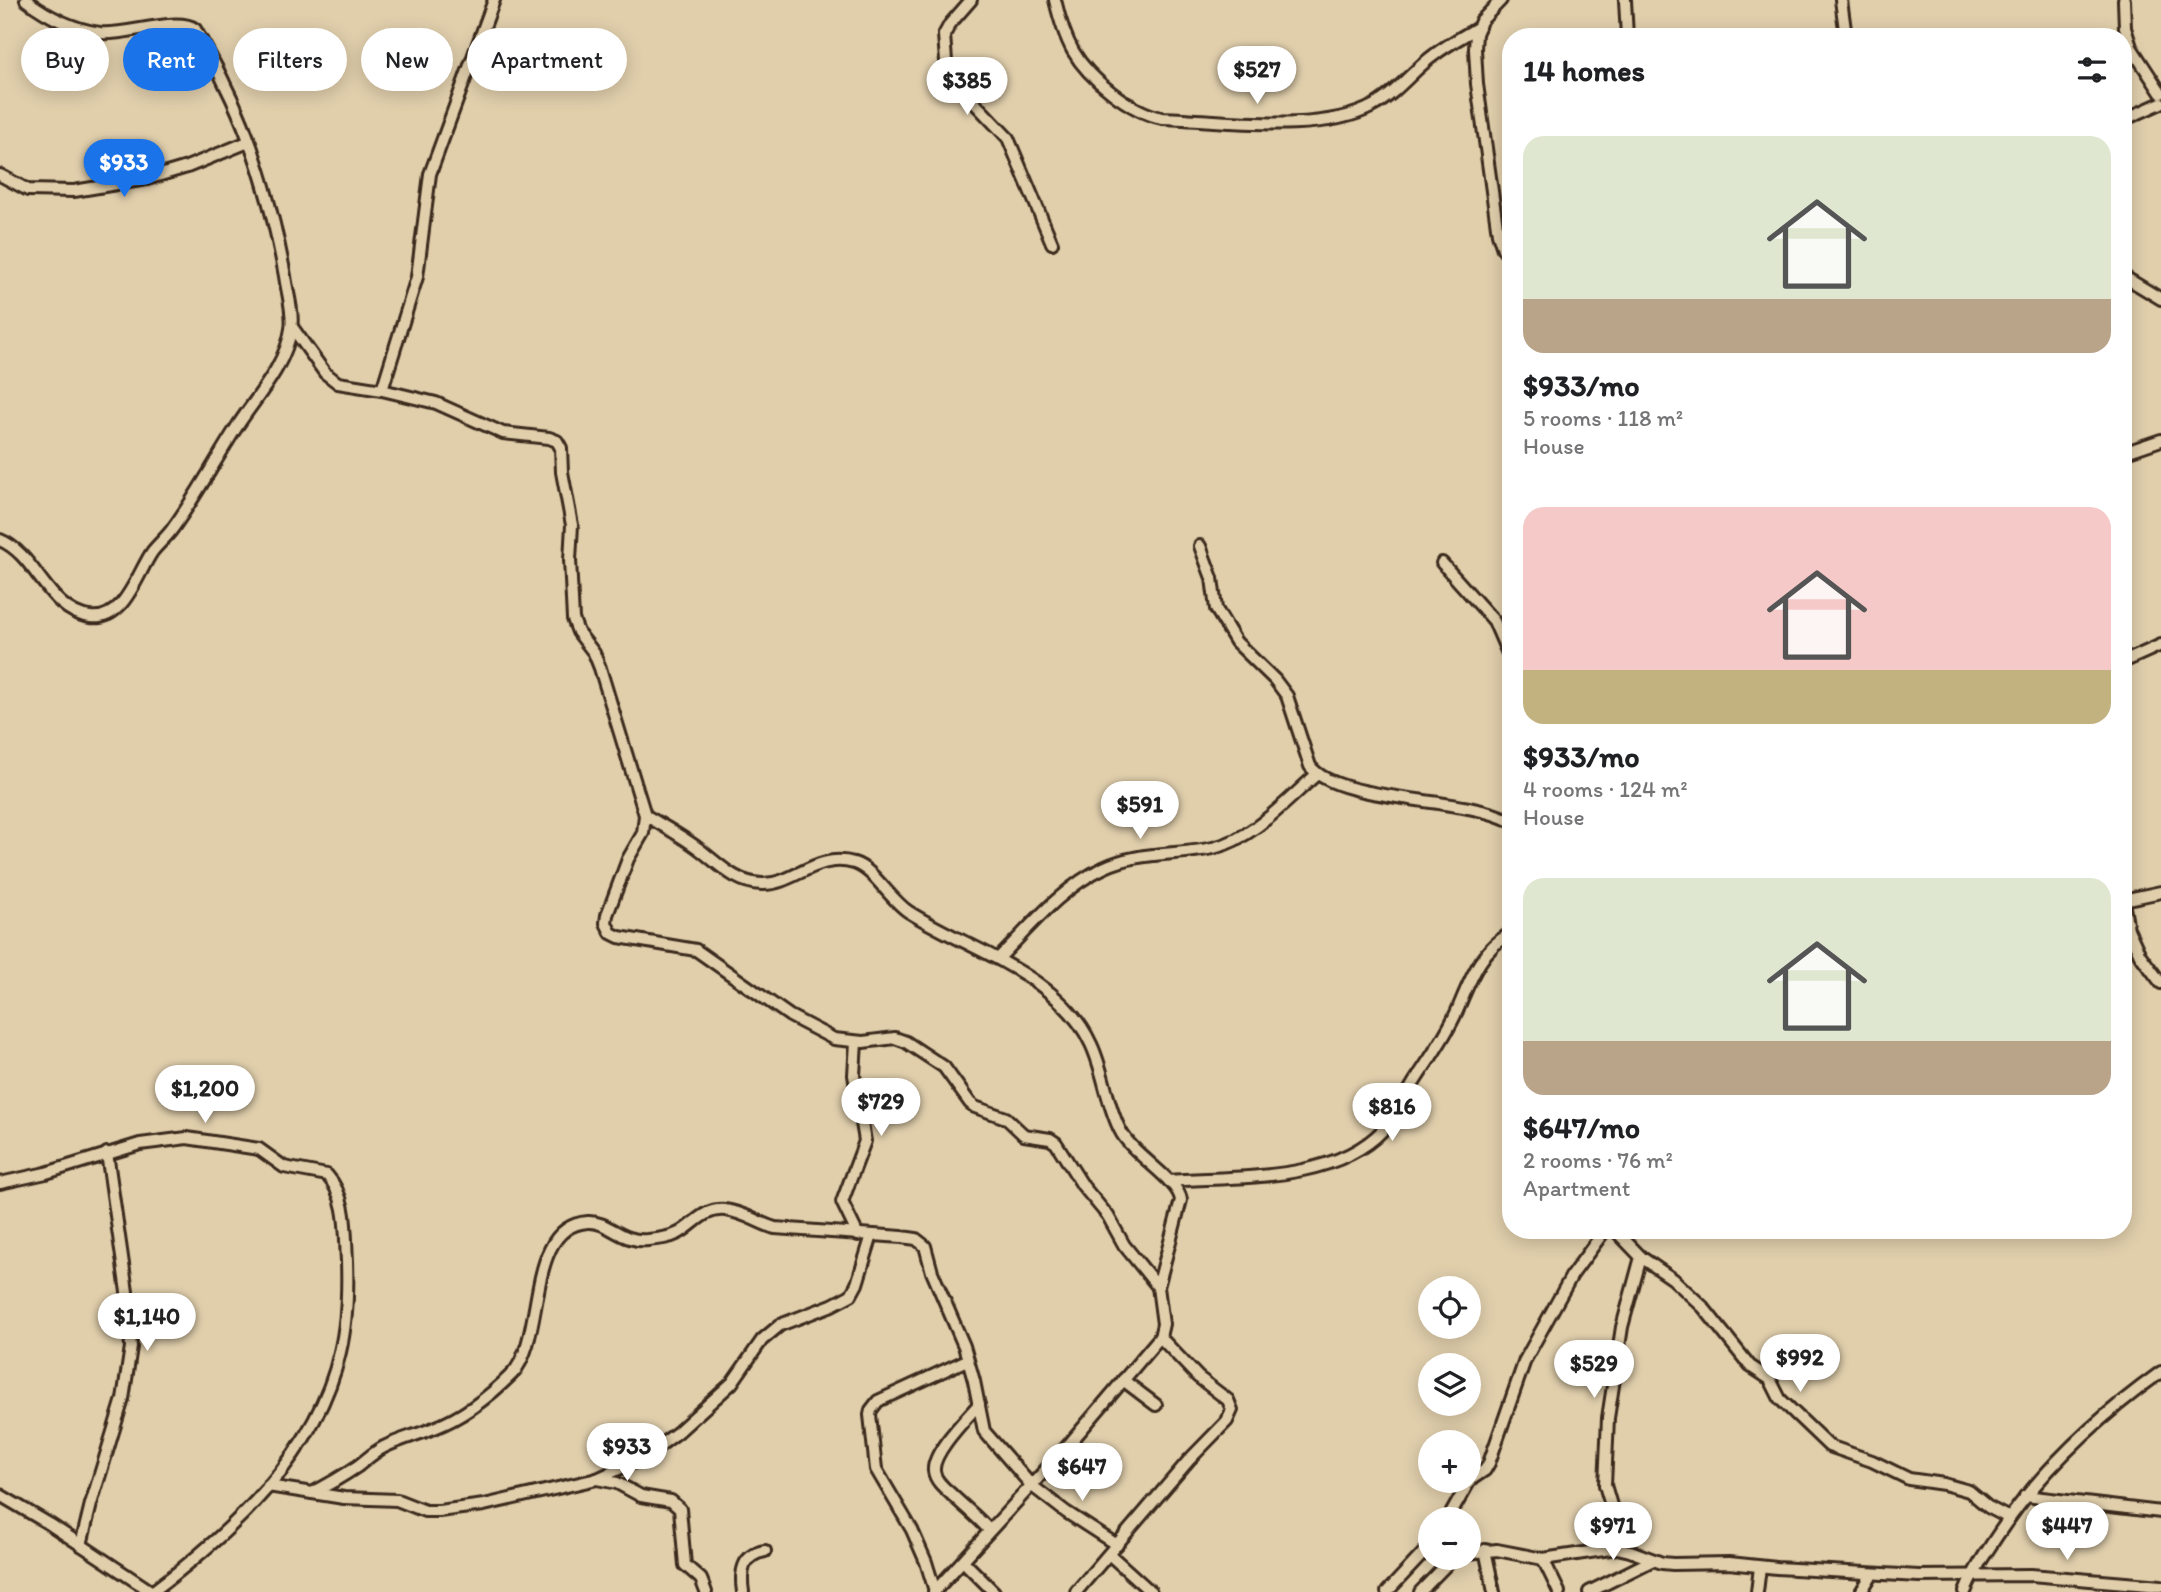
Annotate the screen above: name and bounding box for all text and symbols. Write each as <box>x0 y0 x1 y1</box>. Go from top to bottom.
chip: Buy <box>21 28 109 91</box>
chip: Rent <box>123 28 219 91</box>
chip: Filters <box>233 28 347 91</box>
chip: New <box>361 28 453 91</box>
chip: Apartment <box>467 28 627 91</box>
pin: $527 <box>1216 46 1298 106</box>
icon: filters <box>2073 51 2111 89</box>
text: 14 homes <box>1523 52 1645 89</box>
text: $527 <box>1233 55 1281 83</box>
pin: $385 <box>926 58 1008 117</box>
text: $385 <box>943 66 991 94</box>
pin: $933 <box>83 140 165 199</box>
text: $933 <box>100 148 148 176</box>
icon: home <box>1754 181 1880 307</box>
text: $933/mo <box>1523 367 1640 404</box>
text: 5 rooms · 118 m² <box>1523 404 1683 432</box>
text: House <box>1523 432 1585 460</box>
icon: home <box>1754 552 1880 678</box>
text: $933/mo <box>1523 738 1640 775</box>
text: 4 rooms · 124 m² <box>1523 775 1688 803</box>
pin: $591 <box>1099 782 1181 841</box>
text: $591 <box>1117 790 1163 818</box>
text: House <box>1523 803 1585 831</box>
icon: home <box>1754 923 1880 1049</box>
pin: $1,200 <box>148 1066 262 1125</box>
text: $1,200 <box>171 1074 239 1102</box>
pin: $729 <box>840 1078 922 1138</box>
pin: $816 <box>1351 1084 1433 1143</box>
text: $729 <box>857 1087 905 1115</box>
text: $816 <box>1368 1092 1416 1120</box>
text: $647/mo <box>1523 1109 1640 1146</box>
text: 2 rooms · 76 m² <box>1523 1146 1673 1174</box>
text: Apartment <box>1523 1174 1630 1202</box>
map controls <box>1418 1276 1481 1570</box>
button: locate <box>1418 1276 1481 1339</box>
pin: $1,140 <box>90 1294 204 1353</box>
text: $1,140 <box>114 1302 180 1330</box>
pin: $992 <box>1759 1334 1841 1394</box>
pin: $529 <box>1553 1340 1635 1400</box>
text: $992 <box>1776 1343 1824 1371</box>
text: $529 <box>1570 1349 1618 1377</box>
button: layers <box>1418 1353 1481 1416</box>
pin: $933 <box>586 1424 668 1483</box>
button: + <box>1418 1430 1481 1493</box>
text: $933 <box>603 1432 651 1460</box>
pin: $647 <box>1041 1444 1123 1503</box>
text: $647 <box>1057 1452 1107 1480</box>
pin: $971 <box>1572 1502 1654 1562</box>
pin: $447 <box>2026 1502 2108 1562</box>
button: − <box>1418 1507 1481 1570</box>
text: $971 <box>1590 1511 1636 1539</box>
text: $447 <box>2042 1511 2092 1539</box>

